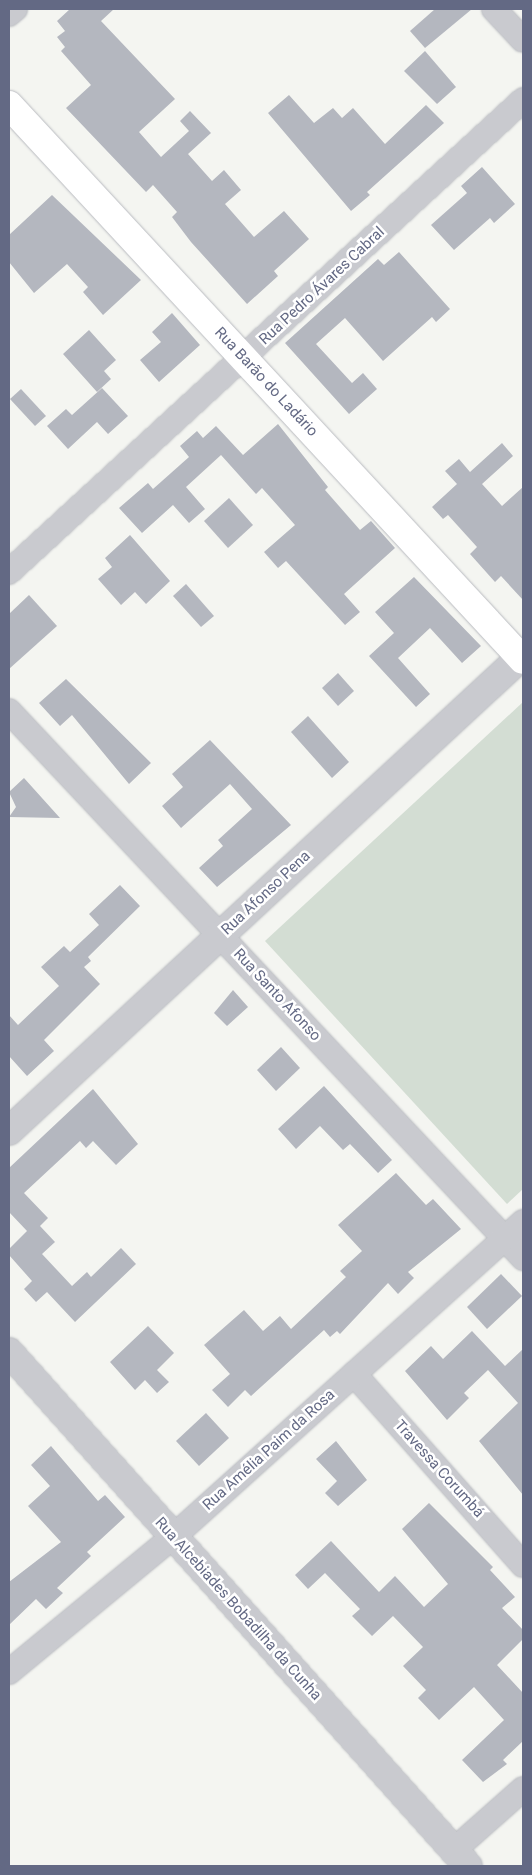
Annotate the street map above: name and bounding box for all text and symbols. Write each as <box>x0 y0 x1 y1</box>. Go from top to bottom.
street label: Rua Pedro Ávares Cabral <box>256 223 388 349</box>
street label: Rua Barão do Ladário <box>211 324 321 440</box>
street label: Rua Afonso Pena <box>218 847 314 939</box>
street label: Rua Santo Afonso <box>230 945 324 1045</box>
street label: Rua Amélia Paim da Rosa <box>199 1386 339 1514</box>
street label: Travessa Corumbá <box>390 1416 488 1522</box>
street label: Rua Alcebiades Bobadilha da Cunha <box>151 1514 325 1704</box>

